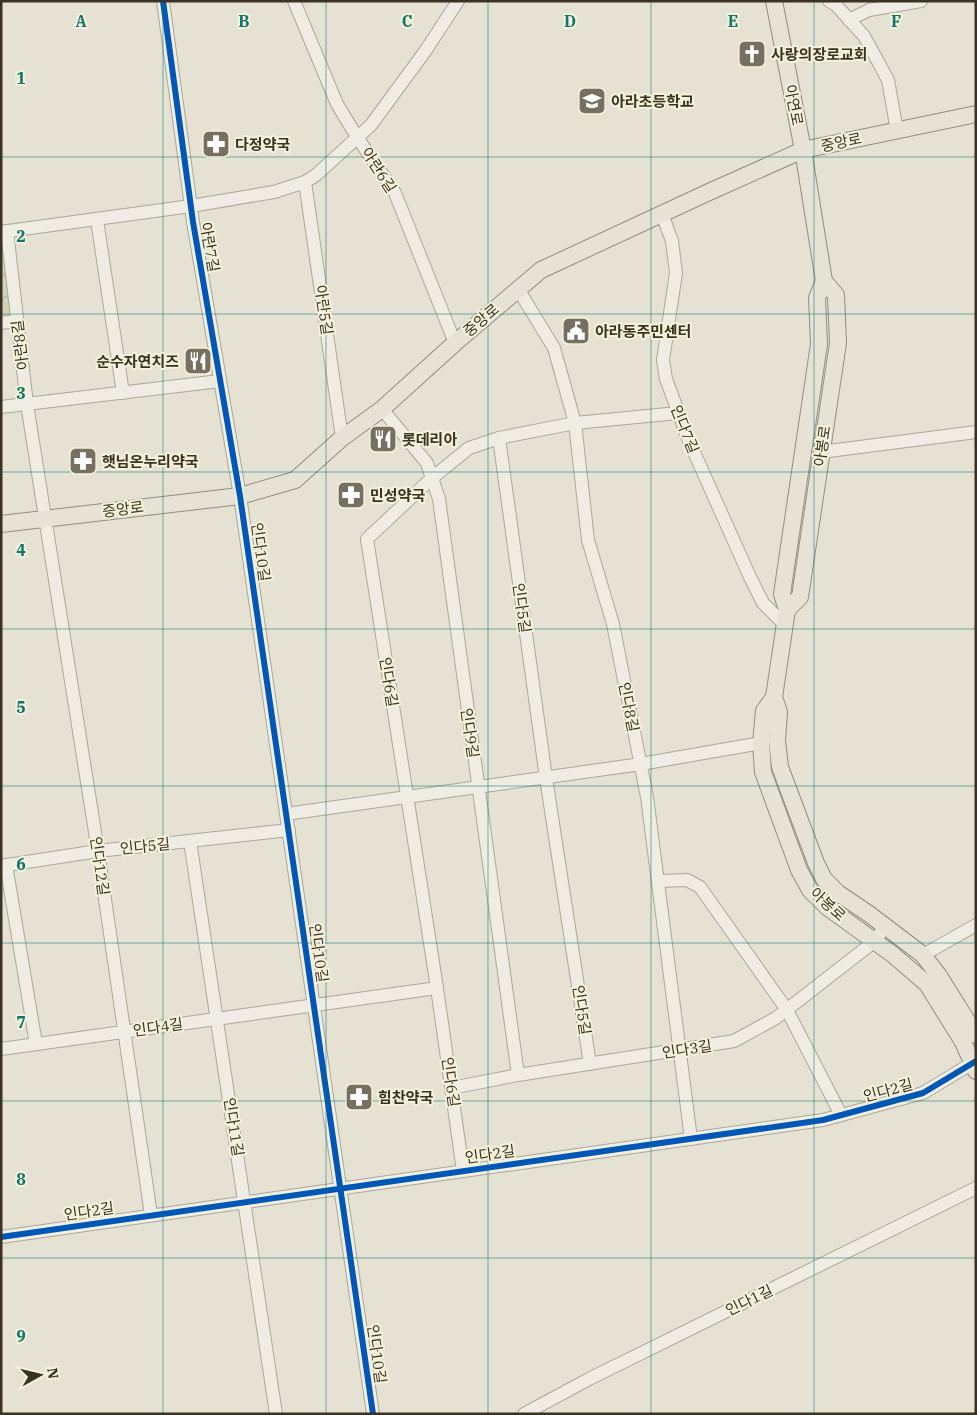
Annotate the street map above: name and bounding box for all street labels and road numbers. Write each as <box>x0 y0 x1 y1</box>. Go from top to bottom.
street label: 아연로 <box>781 83 807 127</box>
street label: 중앙로 <box>819 128 863 156</box>
street label: 아란6길 <box>357 144 401 196</box>
street label: 아란7길 <box>196 221 224 273</box>
street label: 아란5길 <box>311 284 337 336</box>
street label: 중앙로 <box>459 299 503 341</box>
street label: 아란8길 <box>7 319 33 371</box>
street label: 인다7길 <box>667 402 703 456</box>
street label: 아봉로 <box>810 424 834 468</box>
street label: 중앙로 <box>101 497 145 521</box>
street label: 인다10길 <box>247 521 275 583</box>
street label: 인다5길 <box>509 582 535 634</box>
street label: 인다6길 <box>376 656 402 708</box>
street label: 인다8길 <box>615 680 643 734</box>
street label: 인다9길 <box>457 707 483 759</box>
street label: 인다5길 <box>119 834 171 858</box>
street label: 인다12길 <box>86 835 114 897</box>
street label: 아봉로 <box>806 883 850 925</box>
street label: 인다10길 <box>305 922 333 984</box>
street label: 인다5길 <box>569 984 595 1036</box>
street label: 인다4길 <box>132 1014 184 1040</box>
street label: 인다3길 <box>661 1036 713 1062</box>
street label: 인다6길 <box>438 1056 464 1108</box>
street label: 인다2길 <box>861 1074 915 1106</box>
street label: 인다11길 <box>220 1096 248 1158</box>
street label: 인다2길 <box>464 1141 516 1167</box>
street label: 인다2길 <box>63 1198 115 1224</box>
street label: 인다1길 <box>722 1280 776 1320</box>
street label: 인다10길 <box>363 1323 391 1385</box>

